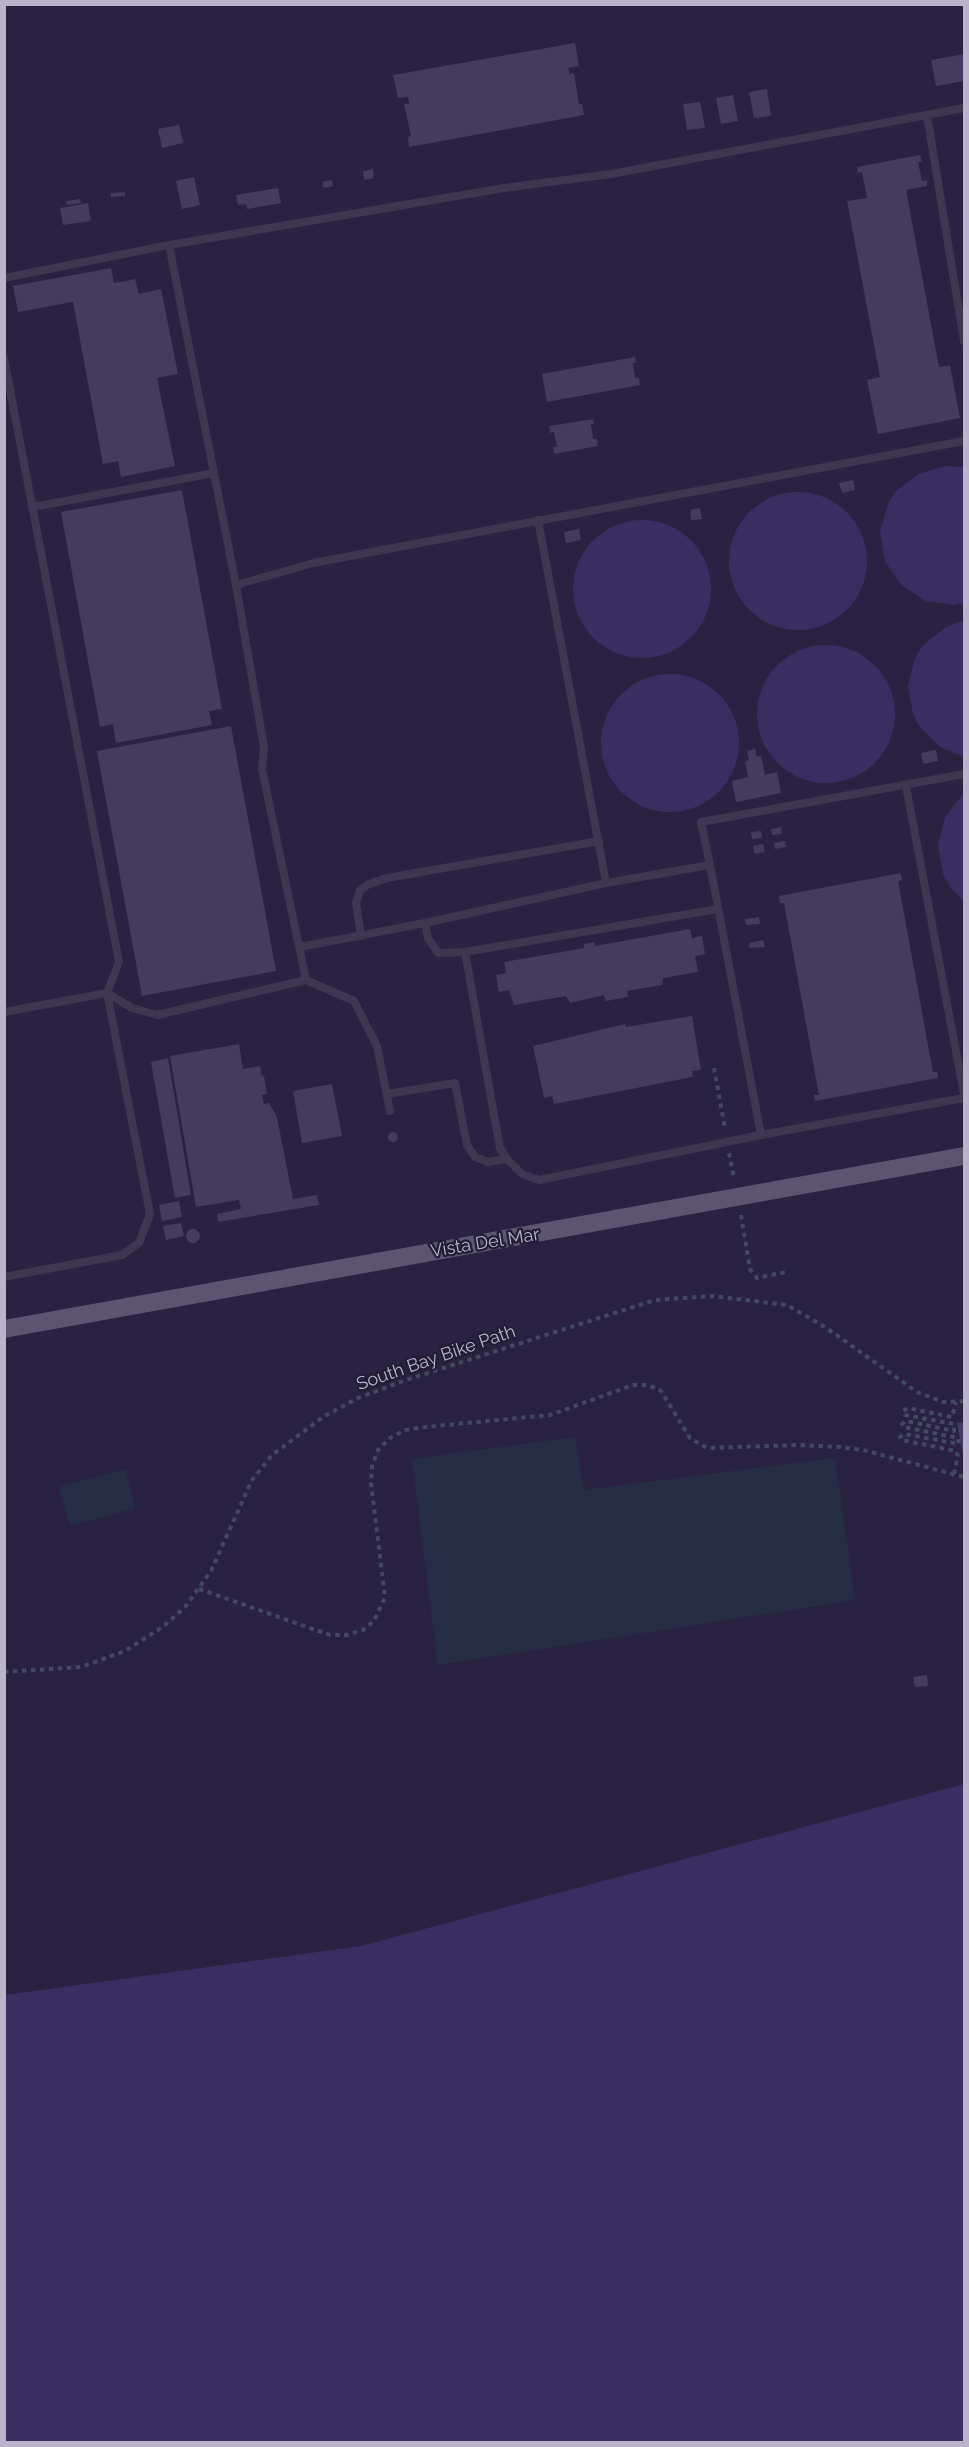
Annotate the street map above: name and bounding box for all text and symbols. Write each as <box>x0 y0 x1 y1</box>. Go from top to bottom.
street label: Vista Del Mar <box>429 1224 541 1262</box>
street label: South Bay Bike Path <box>354 1321 518 1395</box>

